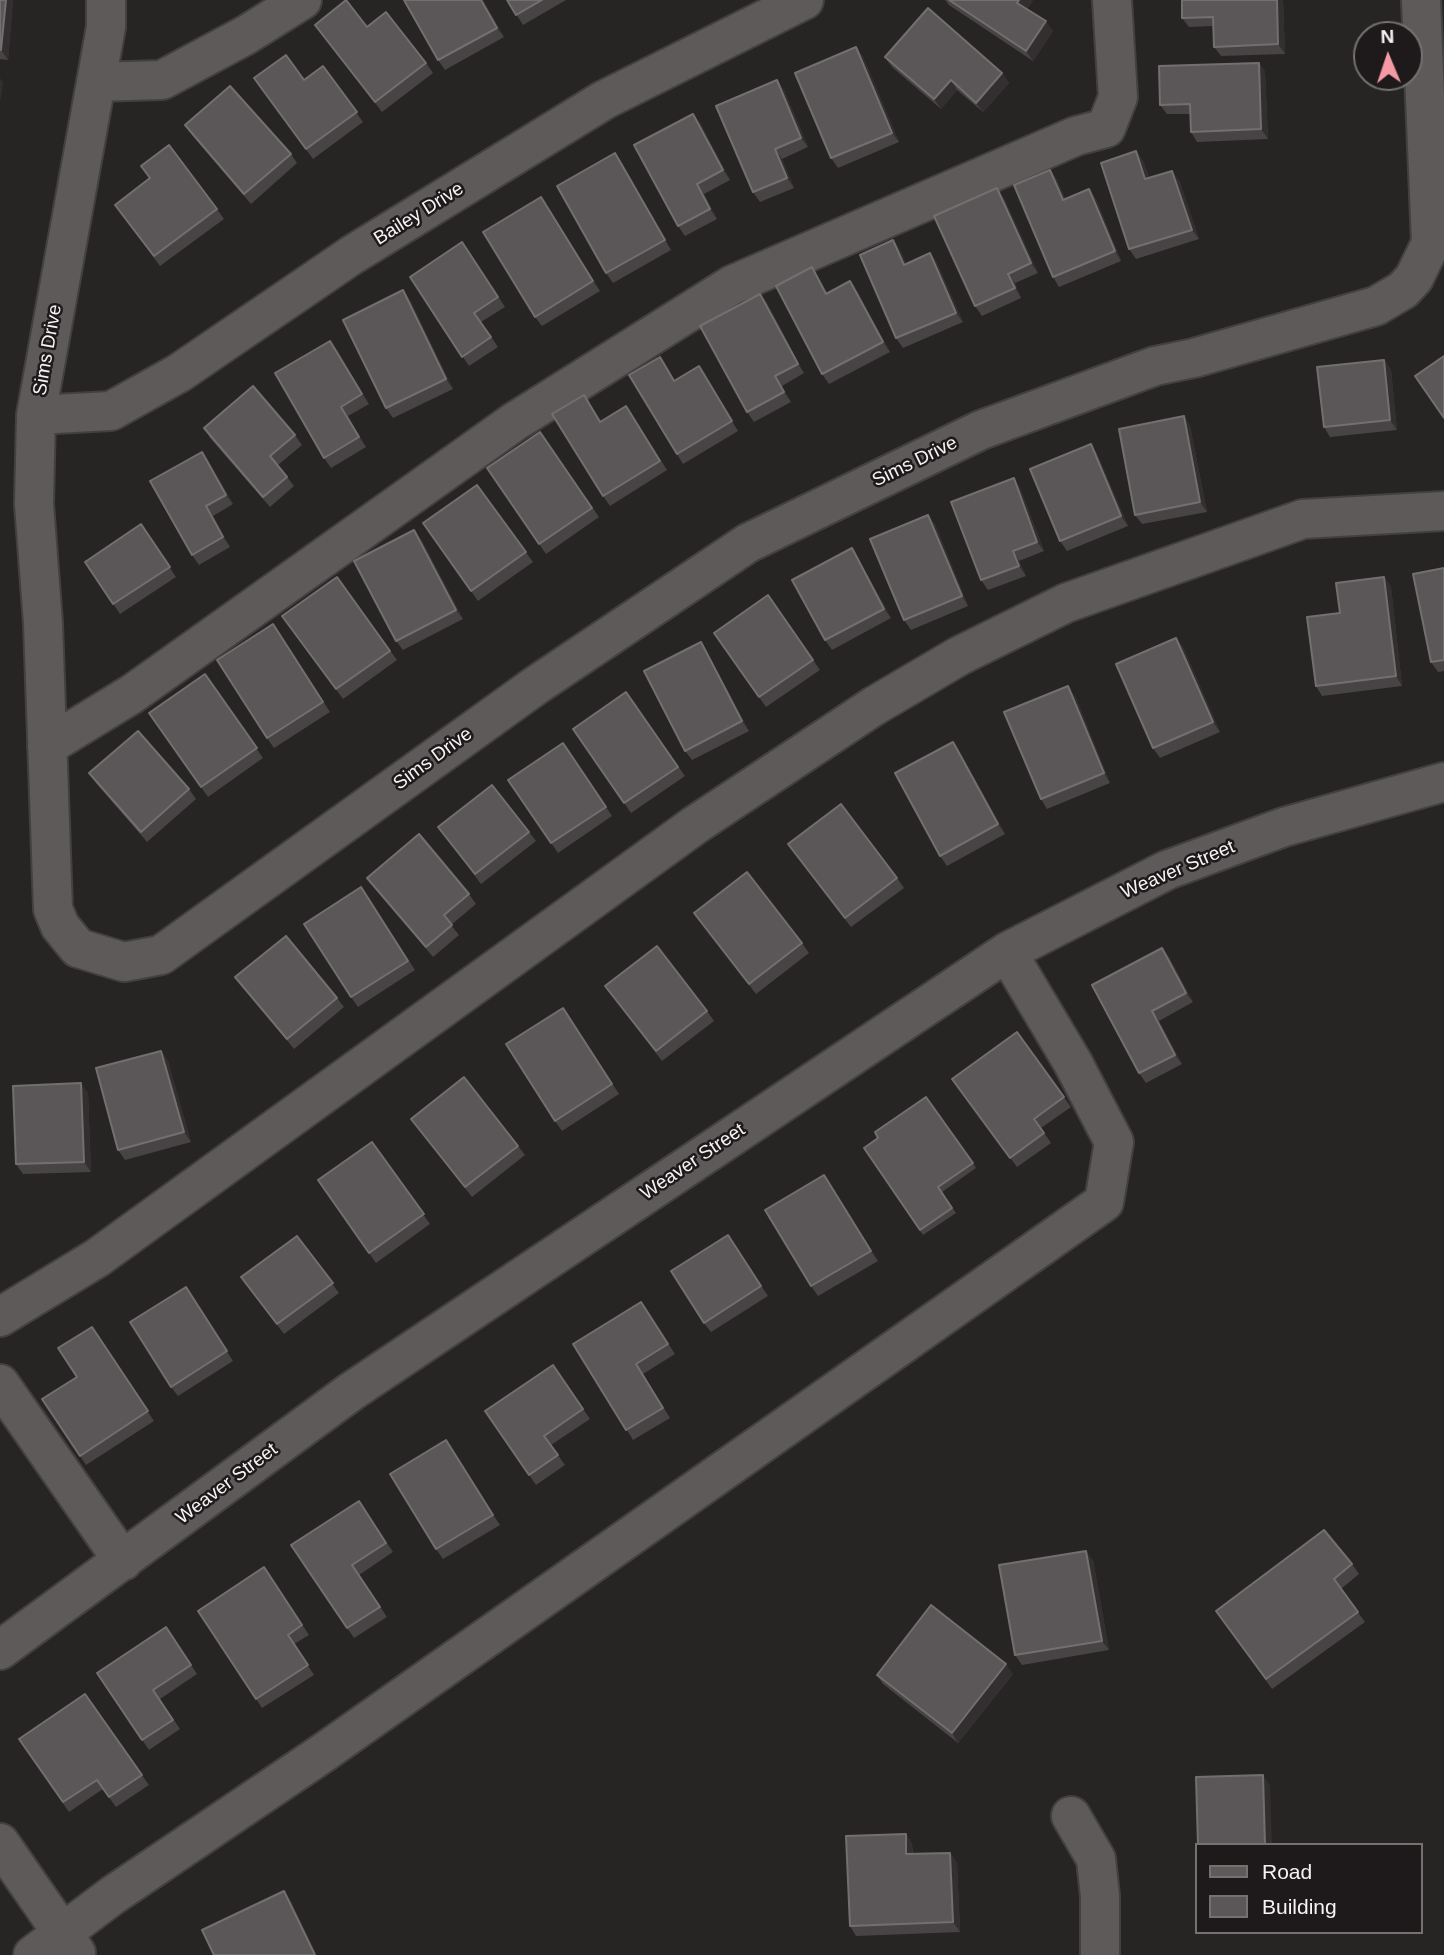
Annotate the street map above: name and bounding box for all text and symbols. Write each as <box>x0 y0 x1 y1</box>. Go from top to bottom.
north arrow <box>1353 21 1423 91</box>
text: N <box>1380 26 1395 47</box>
street label: Bailey Drive <box>370 177 468 251</box>
street label: Sims Drive <box>29 303 67 397</box>
street label: Sims Drive <box>869 432 961 492</box>
street label: Sims Drive <box>389 723 477 795</box>
street label: Weaver Street <box>1118 836 1238 904</box>
street label: Weaver Street <box>636 1119 750 1205</box>
street label: Weaver Street <box>172 1438 282 1530</box>
legend <box>1196 1843 1423 1934</box>
text: Road <box>1262 1860 1312 1883</box>
text: Building <box>1262 1895 1337 1918</box>

